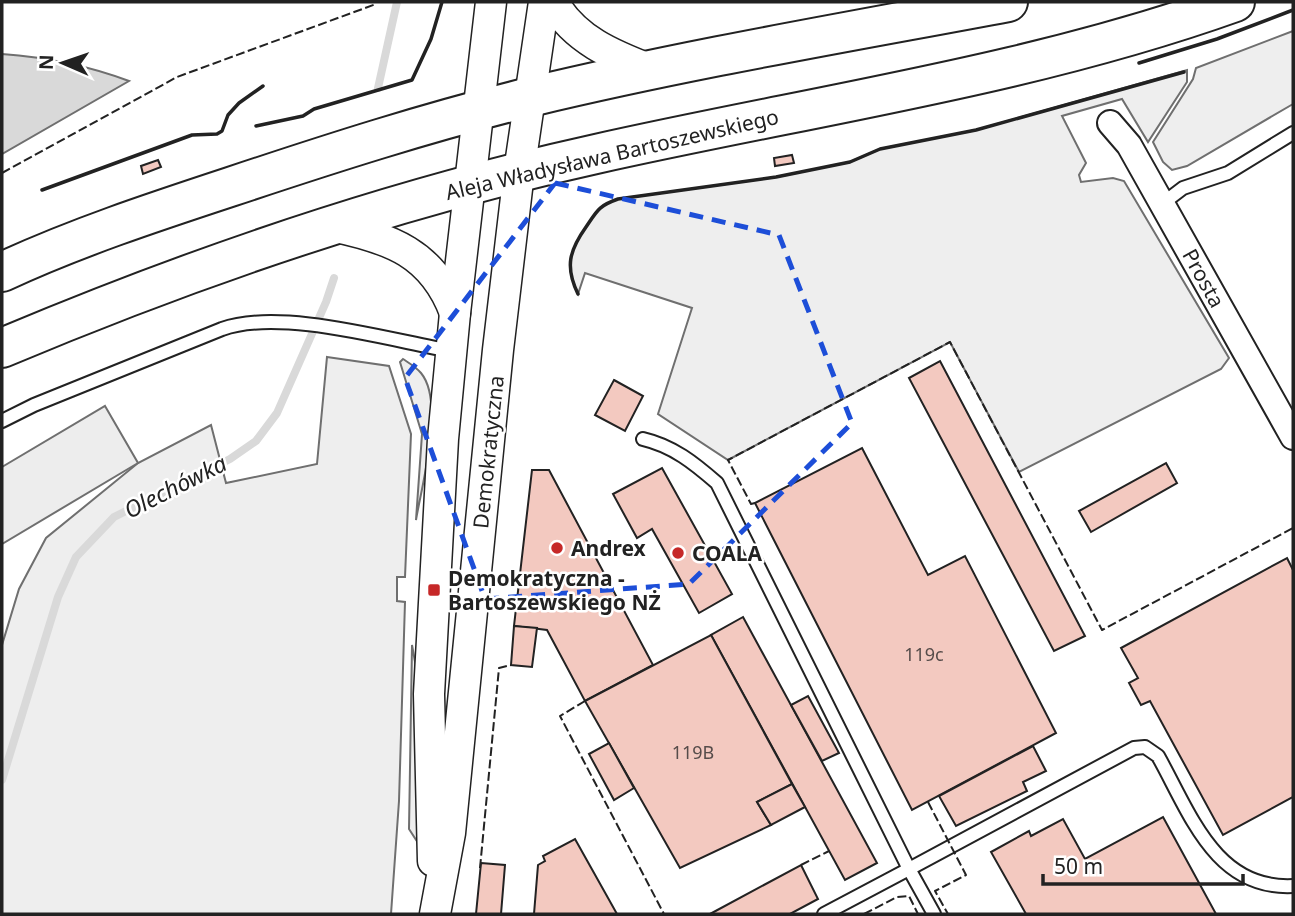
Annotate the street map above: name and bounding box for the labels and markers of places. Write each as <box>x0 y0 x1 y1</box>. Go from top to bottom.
place label: Andrex <box>571 534 647 562</box>
place label: COALA <box>692 539 763 567</box>
marker: Andrex <box>549 540 565 556</box>
marker: COALA <box>670 545 686 561</box>
place label: Demokratyczna - Bartoszewskiego NŻ <box>448 564 661 616</box>
marker: Demokratyczna - Bartoszewskiego NŻ <box>426 582 442 598</box>

